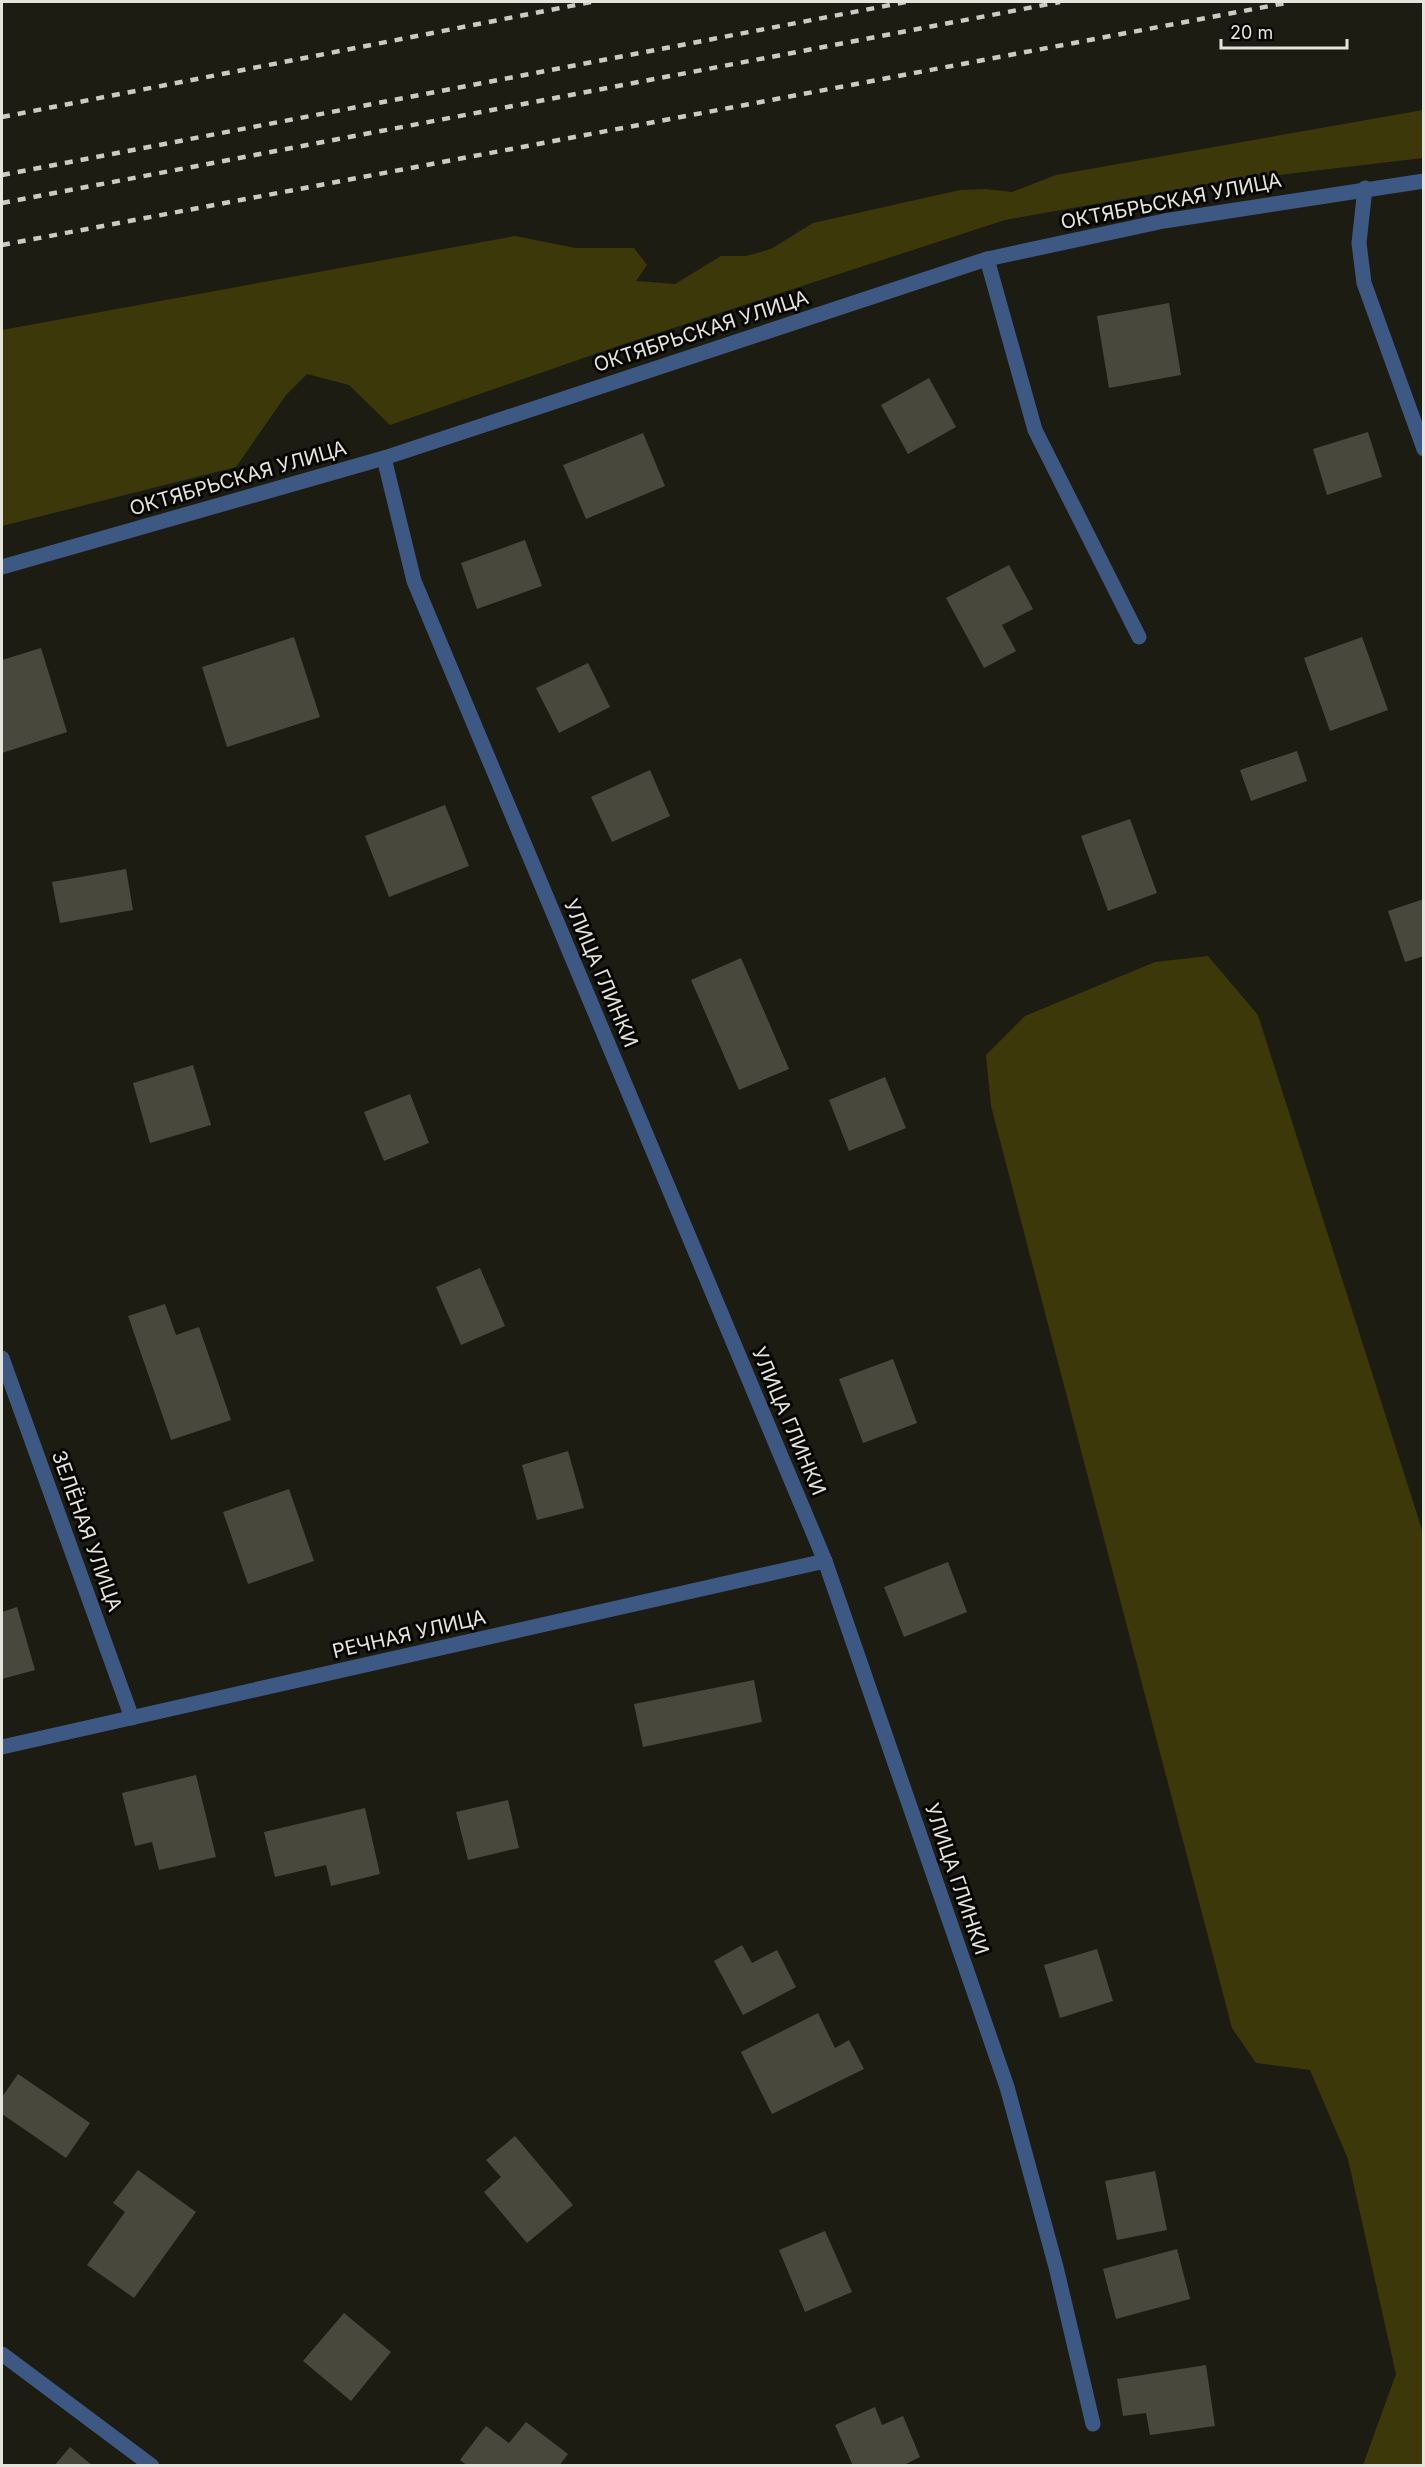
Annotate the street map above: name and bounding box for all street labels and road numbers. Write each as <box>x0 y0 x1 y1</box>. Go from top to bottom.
street label: ОКТЯБРЬСКАЯ УЛИЦА <box>1059 168 1284 234</box>
street label: ОКТЯБРЬСКАЯ УЛИЦА <box>591 285 812 377</box>
street label: ОКТЯБРЬСКАЯ УЛИЦА <box>127 435 349 520</box>
street label: УЛИЦА ГЛИНКИ <box>559 895 643 1051</box>
street label: УЛИЦА ГЛИНКИ <box>747 1343 831 1499</box>
street label: ЗЕЛЁНАЯ УЛИЦА <box>47 1447 127 1615</box>
street label: РЕЧНАЯ УЛИЦА <box>330 1605 488 1663</box>
street label: УЛИЦА ГЛИНКИ <box>920 1800 994 1958</box>

